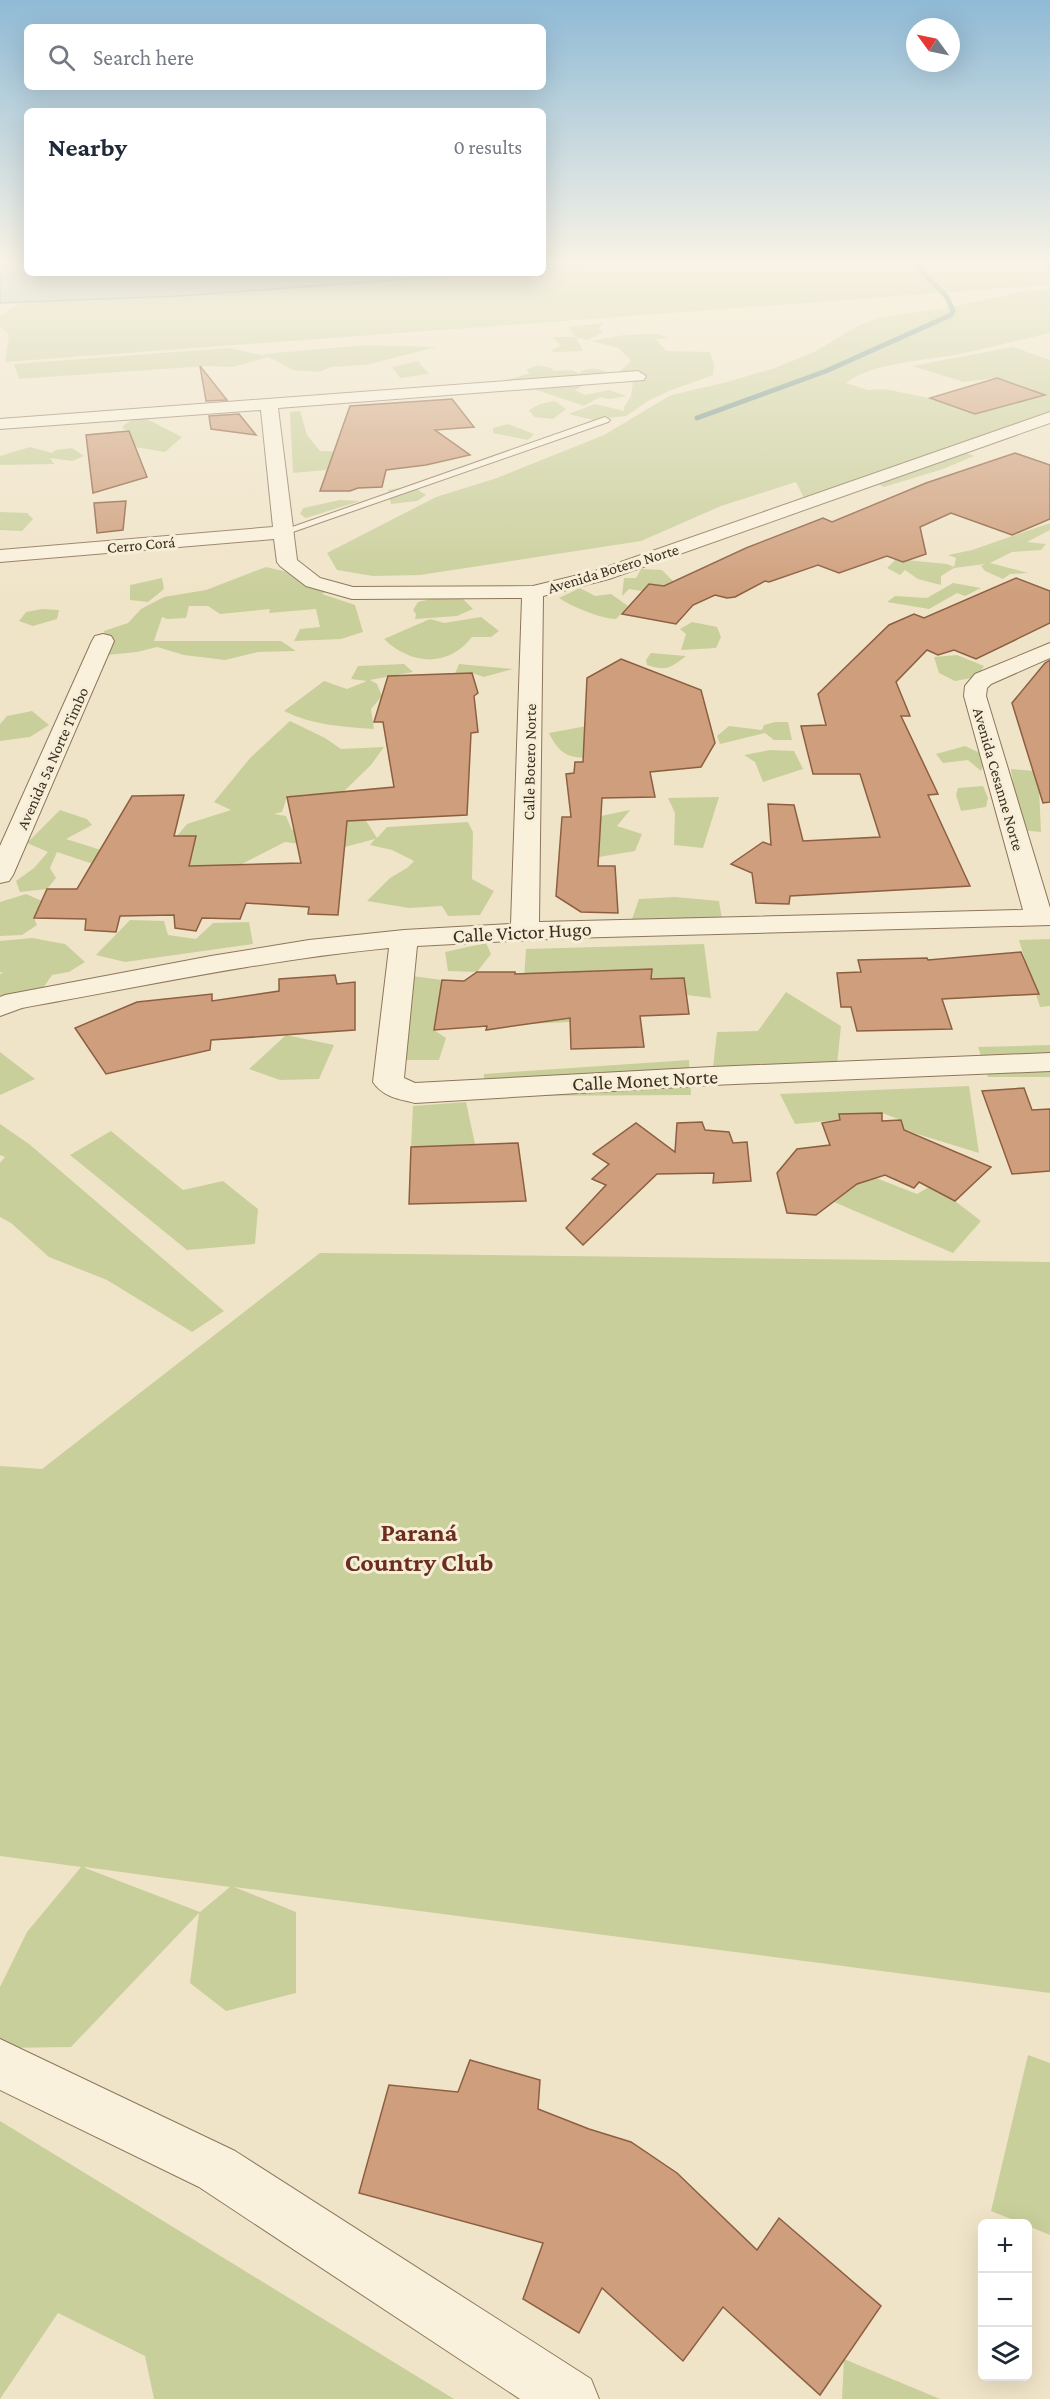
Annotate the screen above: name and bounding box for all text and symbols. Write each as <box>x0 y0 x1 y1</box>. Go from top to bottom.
north arrow <box>906 18 960 72</box>
search box <box>24 24 546 90</box>
icon: search <box>45 41 78 74</box>
text: Search here <box>93 45 194 70</box>
text: Nearby <box>48 133 127 162</box>
text: 0 results <box>453 136 522 158</box>
street label: Cerro Corá <box>106 533 176 556</box>
street label: Avenida Botero Norte <box>546 540 681 596</box>
street label: Avenida 5a Norte Timbo <box>13 684 92 832</box>
street label: Calle Botero Norte <box>520 704 539 820</box>
street label: Avenida Cesanne Norte <box>970 706 1027 853</box>
street label: Calle Victor Hugo <box>452 917 592 948</box>
street label: Calle Monet Norte <box>572 1065 719 1095</box>
district label: Paraná Country Club <box>345 1518 493 1577</box>
map controls <box>978 2219 1032 2381</box>
button: + <box>978 2219 1032 2273</box>
button: − <box>978 2273 1032 2327</box>
button: layers <box>978 2327 1032 2381</box>

